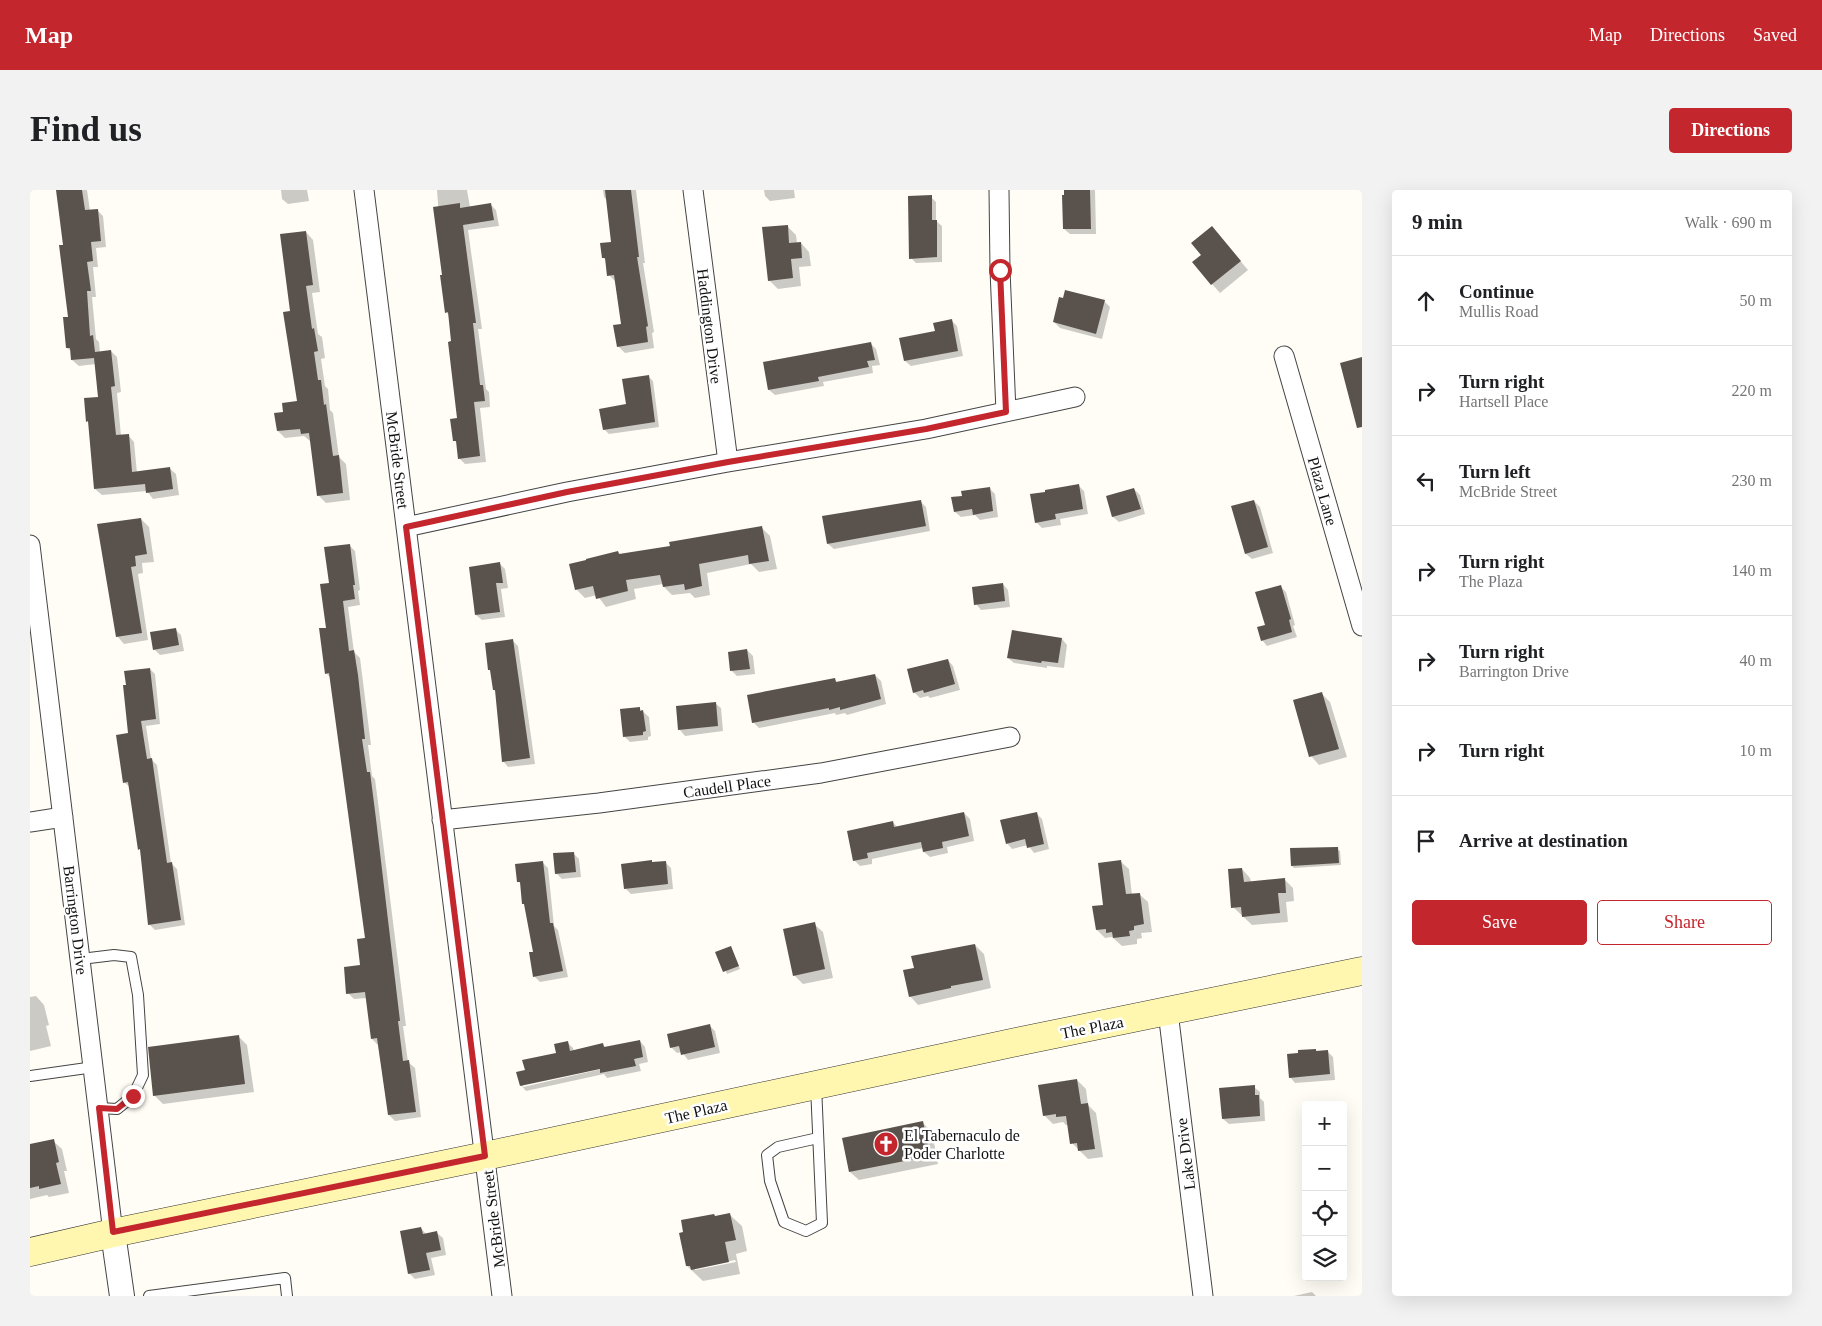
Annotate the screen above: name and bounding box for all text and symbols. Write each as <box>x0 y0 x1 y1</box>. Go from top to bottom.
text: Map <box>25 22 73 48</box>
text: Map <box>1589 25 1622 45</box>
text: Directions <box>1650 25 1725 45</box>
text: Saved <box>1753 25 1797 45</box>
button: Directions <box>1669 108 1792 153</box>
text: Find us <box>30 110 142 149</box>
text: 9 min <box>1412 210 1463 234</box>
text: Walk · 690 m <box>1685 214 1772 231</box>
route start <box>989 259 1012 282</box>
street label: Haddington Drive <box>693 267 725 385</box>
text: Continue <box>1459 281 1534 302</box>
icon: ahead <box>1412 287 1440 315</box>
text: 50 m <box>1740 292 1772 309</box>
text: Mullis Road <box>1459 303 1539 320</box>
text: Turn right <box>1459 371 1544 392</box>
icon: right <box>1412 377 1440 405</box>
text: 220 m <box>1732 382 1772 399</box>
text: Hartsell Place <box>1459 393 1548 410</box>
street label: McBride Street <box>383 410 412 510</box>
street label: Plaza Lane <box>1305 455 1340 527</box>
text: Turn left <box>1459 461 1531 482</box>
icon: left <box>1412 467 1440 495</box>
text: 230 m <box>1732 472 1772 489</box>
text: McBride Street <box>1459 483 1557 500</box>
text: Turn right <box>1459 551 1544 572</box>
icon: right <box>1412 557 1440 585</box>
text: 140 m <box>1732 562 1772 579</box>
text: The Plaza <box>1459 573 1523 590</box>
text: Turn right <box>1459 641 1544 662</box>
icon: right <box>1412 647 1440 675</box>
text: 40 m <box>1740 652 1772 669</box>
text: Barrington Drive <box>1459 663 1569 680</box>
icon: right <box>1412 737 1440 765</box>
text: Turn right <box>1459 740 1544 761</box>
text: 10 m <box>1740 742 1772 759</box>
street label: Caudell Place <box>682 772 772 801</box>
icon: arrive <box>1412 827 1440 855</box>
text: Arrive at destination <box>1459 830 1628 851</box>
street label: Barrington Drive <box>59 865 91 976</box>
button: Save <box>1412 900 1587 945</box>
button: Share <box>1597 900 1772 945</box>
street label: The Plaza <box>1059 1013 1125 1042</box>
route end <box>122 1085 145 1108</box>
street label: The Plaza <box>663 1096 729 1127</box>
map controls <box>1302 1101 1347 1281</box>
button: + <box>1302 1101 1347 1146</box>
street label: Lake Drive <box>1173 1117 1198 1191</box>
place label: El Tabernaculo de Poder Charlotte <box>904 1127 1020 1162</box>
church icon: El Tabernaculo de Poder Charlotte <box>873 1131 899 1157</box>
button: − <box>1302 1146 1347 1191</box>
street label: McBride Street <box>479 1169 508 1269</box>
button: locate <box>1302 1191 1347 1236</box>
button: layers <box>1302 1236 1347 1281</box>

